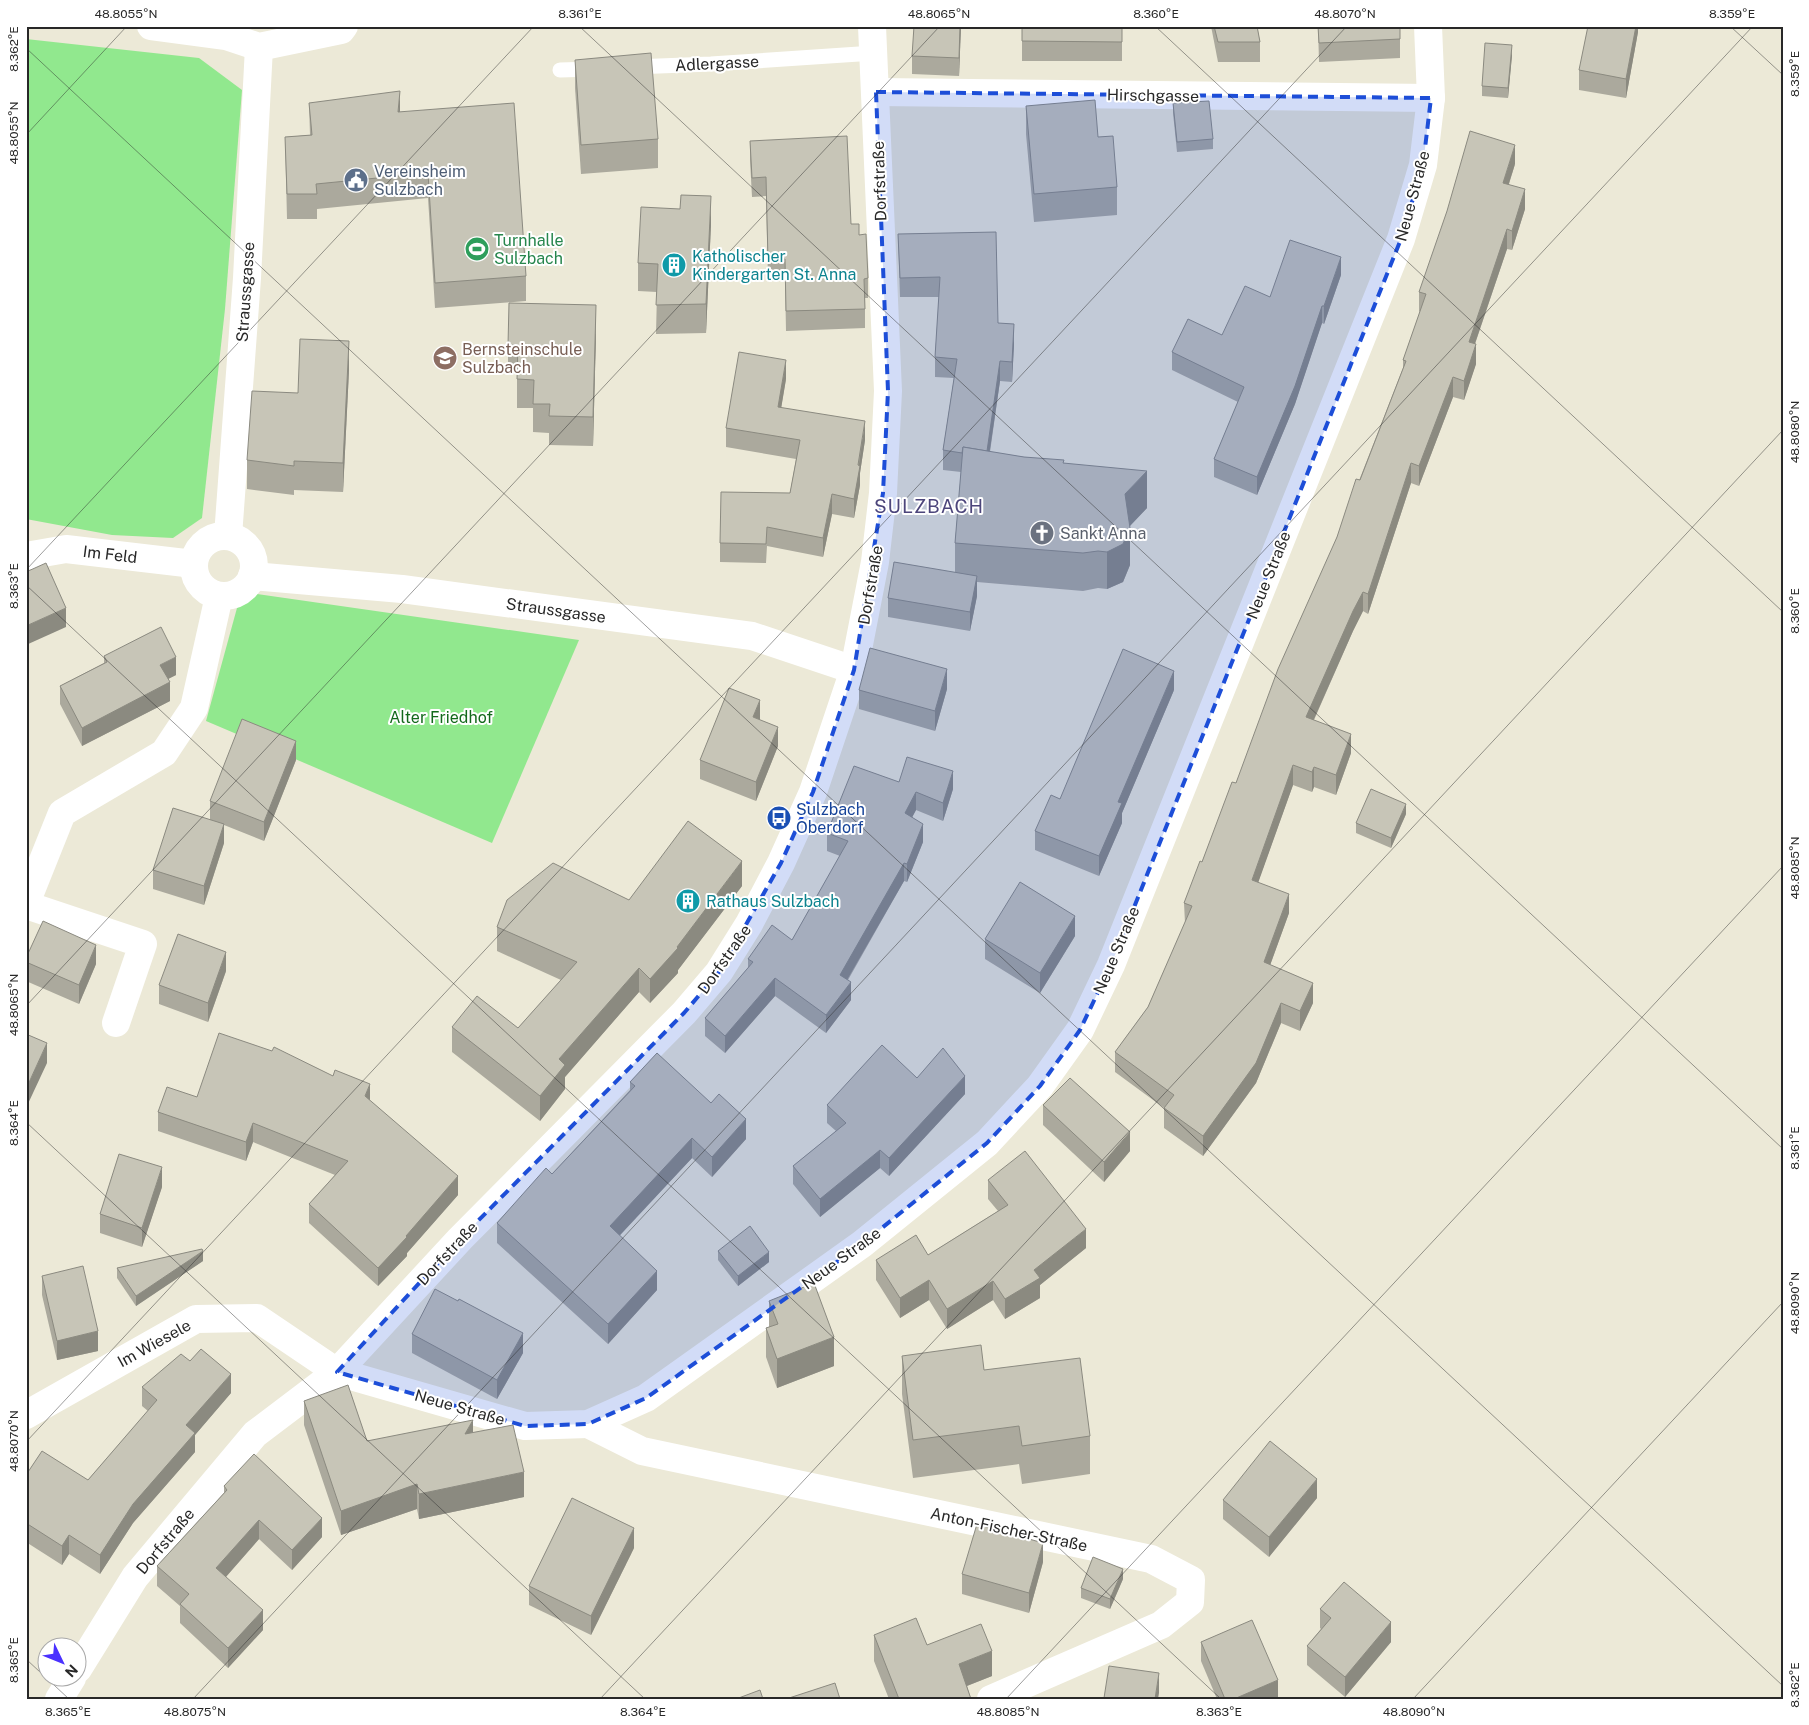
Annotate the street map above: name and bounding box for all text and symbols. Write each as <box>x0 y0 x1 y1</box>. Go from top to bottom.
text: 48.8055°N <box>94 7 158 21</box>
text: 8.361°E <box>558 7 602 21</box>
text: 48.8065°N <box>908 7 970 21</box>
text: 8.360°E <box>1133 7 1179 21</box>
text: 48.8070°N <box>1314 7 1376 21</box>
text: 8.359°E <box>1709 7 1755 21</box>
text: 8.362°E <box>7 26 21 72</box>
text: 8.359°E <box>1788 51 1802 97</box>
street label: Adlergasse <box>675 52 759 75</box>
street label: Hirschgasse <box>1107 85 1199 106</box>
text: 48.8055°N <box>7 101 21 165</box>
street label: Dorfstraße <box>869 141 890 221</box>
street label: Neue Straße <box>1391 149 1434 244</box>
place label: Vereinsheim Sulzbach <box>374 162 466 199</box>
public building icon: Vereinsheim Sulzbach <box>343 167 369 193</box>
place label: Turnhalle Sulzbach <box>494 231 564 268</box>
sports icon: Turnhalle Sulzbach <box>464 236 490 262</box>
street label: Straussgasse <box>233 241 258 343</box>
place label: Katholischer Kindergarten St. Anna <box>692 247 856 284</box>
building icon: Katholischer Kindergarten St. Anna <box>661 252 687 278</box>
place label: Bernsteinschule Sulzbach <box>462 340 582 377</box>
school or university icon: Bernsteinschule Sulzbach <box>432 345 458 371</box>
text: 48.8080°N <box>1788 401 1802 463</box>
district label: SULZBACH <box>874 495 984 517</box>
church icon: Sankt Anna <box>1029 520 1055 546</box>
place label: Sankt Anna <box>1060 524 1146 543</box>
street label: Neue Straße <box>1242 528 1295 622</box>
street label: Im Feld <box>82 542 138 567</box>
street label: Dorfstraße <box>854 544 887 626</box>
text: 8.363°E <box>7 563 21 609</box>
text: 8.360°E <box>1788 588 1802 634</box>
street label: Straussgasse <box>505 594 607 627</box>
park label: Alter Friedhof <box>389 708 493 727</box>
place label: Sulzbach Oberdorf <box>796 800 865 837</box>
bus stop icon: Sulzbach Oberdorf <box>766 805 792 831</box>
text: 48.8085°N <box>1788 836 1802 900</box>
building icon: Rathaus Sulzbach <box>675 888 701 914</box>
place label: Rathaus Sulzbach <box>706 892 840 911</box>
street label: Neue Straße <box>1090 904 1143 997</box>
street label: Dorfstraße <box>694 921 755 998</box>
text: 48.8065°N <box>7 974 21 1036</box>
text: 8.364°E <box>7 1100 21 1146</box>
text: 8.361°E <box>1788 1126 1802 1170</box>
street label: Dorfstraße <box>413 1218 482 1289</box>
street label: Neue Straße <box>798 1223 885 1293</box>
text: 48.8090°N <box>1788 1272 1802 1334</box>
street label: Im Wiesele <box>114 1316 194 1371</box>
street label: Neue Straße <box>413 1386 507 1429</box>
text: 48.8070°N <box>7 1410 21 1472</box>
street label: Dorfstraße <box>132 1504 198 1578</box>
street label: Anton-Fischer-Straße <box>929 1504 1089 1555</box>
text: 8.365°E <box>7 1637 21 1683</box>
north arrow <box>38 1638 88 1688</box>
text: N <box>62 1661 81 1680</box>
text: 8.362°E <box>1788 1662 1802 1708</box>
text: 8.365°E <box>45 1705 91 1719</box>
text: 48.8075°N <box>164 1705 226 1719</box>
text: 8.364°E <box>620 1705 666 1719</box>
text: 48.8085°N <box>976 1705 1040 1719</box>
text: 8.363°E <box>1196 1705 1242 1719</box>
text: 48.8090°N <box>1383 1705 1445 1719</box>

